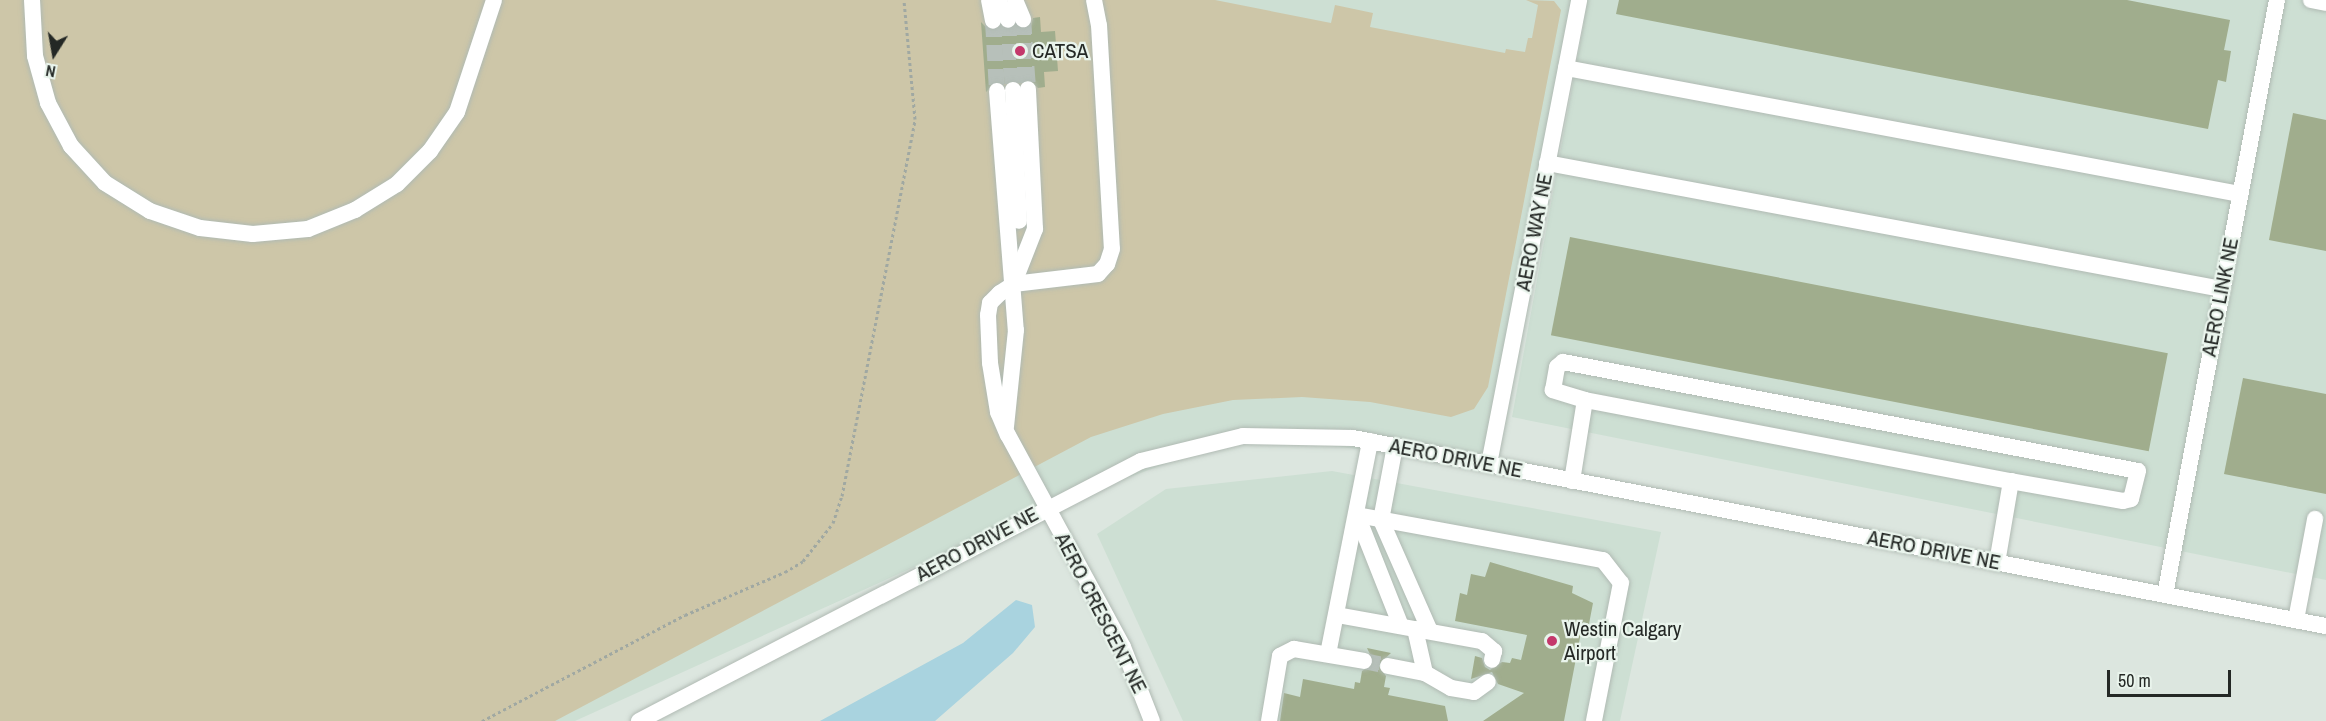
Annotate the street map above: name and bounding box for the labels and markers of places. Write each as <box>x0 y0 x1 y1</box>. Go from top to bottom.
place label: CATSA <box>1032 38 1088 64</box>
marker: CATSA <box>1013 44 1027 58</box>
place label: Westin Calgary Airport <box>1564 616 1681 666</box>
marker: Westin Calgary Airport <box>1545 634 1559 648</box>

